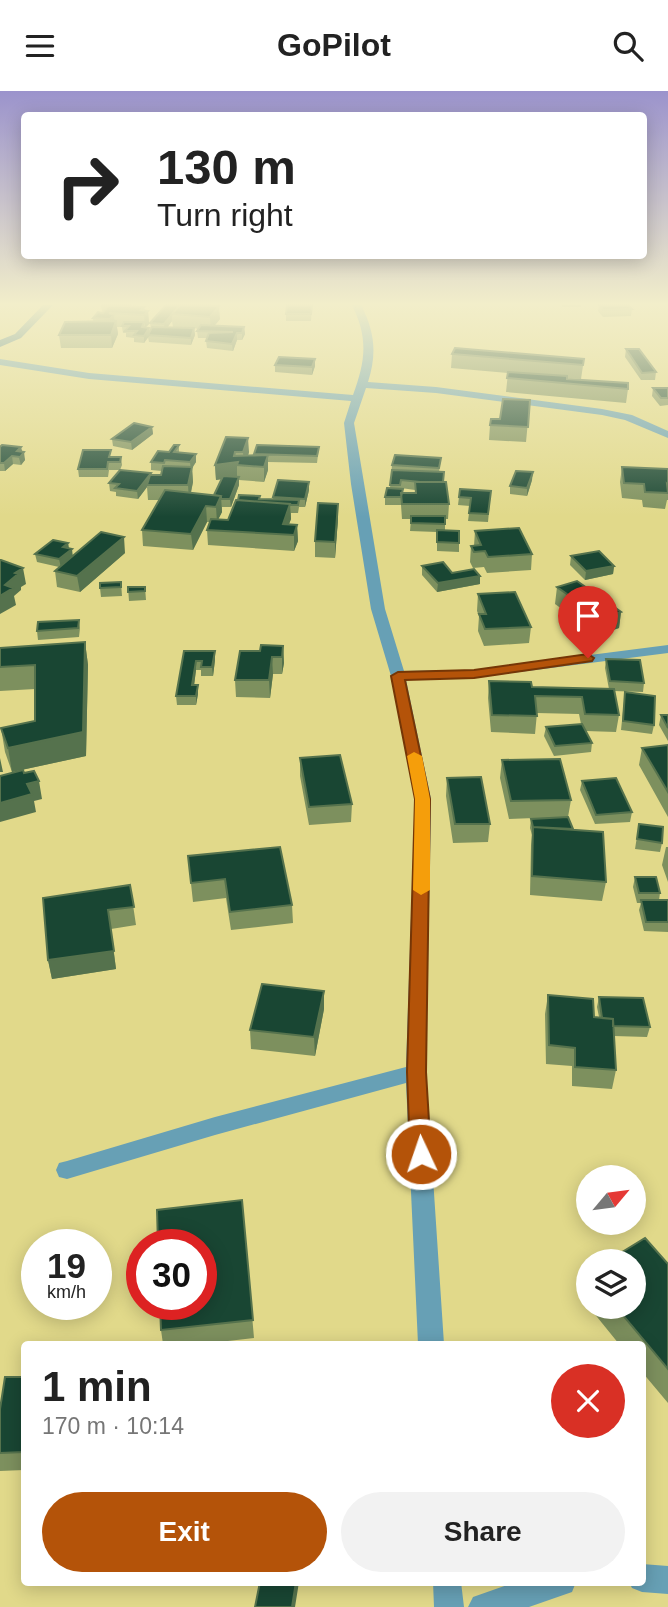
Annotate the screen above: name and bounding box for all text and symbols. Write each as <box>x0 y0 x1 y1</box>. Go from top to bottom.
icon: menu <box>21 27 59 65</box>
text: GoPilot <box>277 27 391 63</box>
icon: search <box>609 27 647 65</box>
icon: right <box>42 140 133 231</box>
text: 130 m <box>157 140 296 194</box>
text: Turn right <box>157 197 293 233</box>
pin <box>558 586 618 658</box>
icon: arrive <box>569 597 607 635</box>
position arrow <box>384 1117 458 1191</box>
north arrow <box>576 1165 646 1235</box>
map controls <box>576 1165 646 1319</box>
speed limit sign: 30 <box>126 1229 217 1320</box>
text: 19 <box>47 1246 86 1285</box>
button: layers <box>576 1249 646 1319</box>
text: km/h <box>47 1282 86 1302</box>
text: 1 min <box>42 1363 152 1410</box>
button: close <box>551 1364 625 1438</box>
text: 170 m · 10:14 <box>42 1413 184 1439</box>
button: Exit <box>42 1492 327 1572</box>
button: Share <box>341 1492 625 1572</box>

